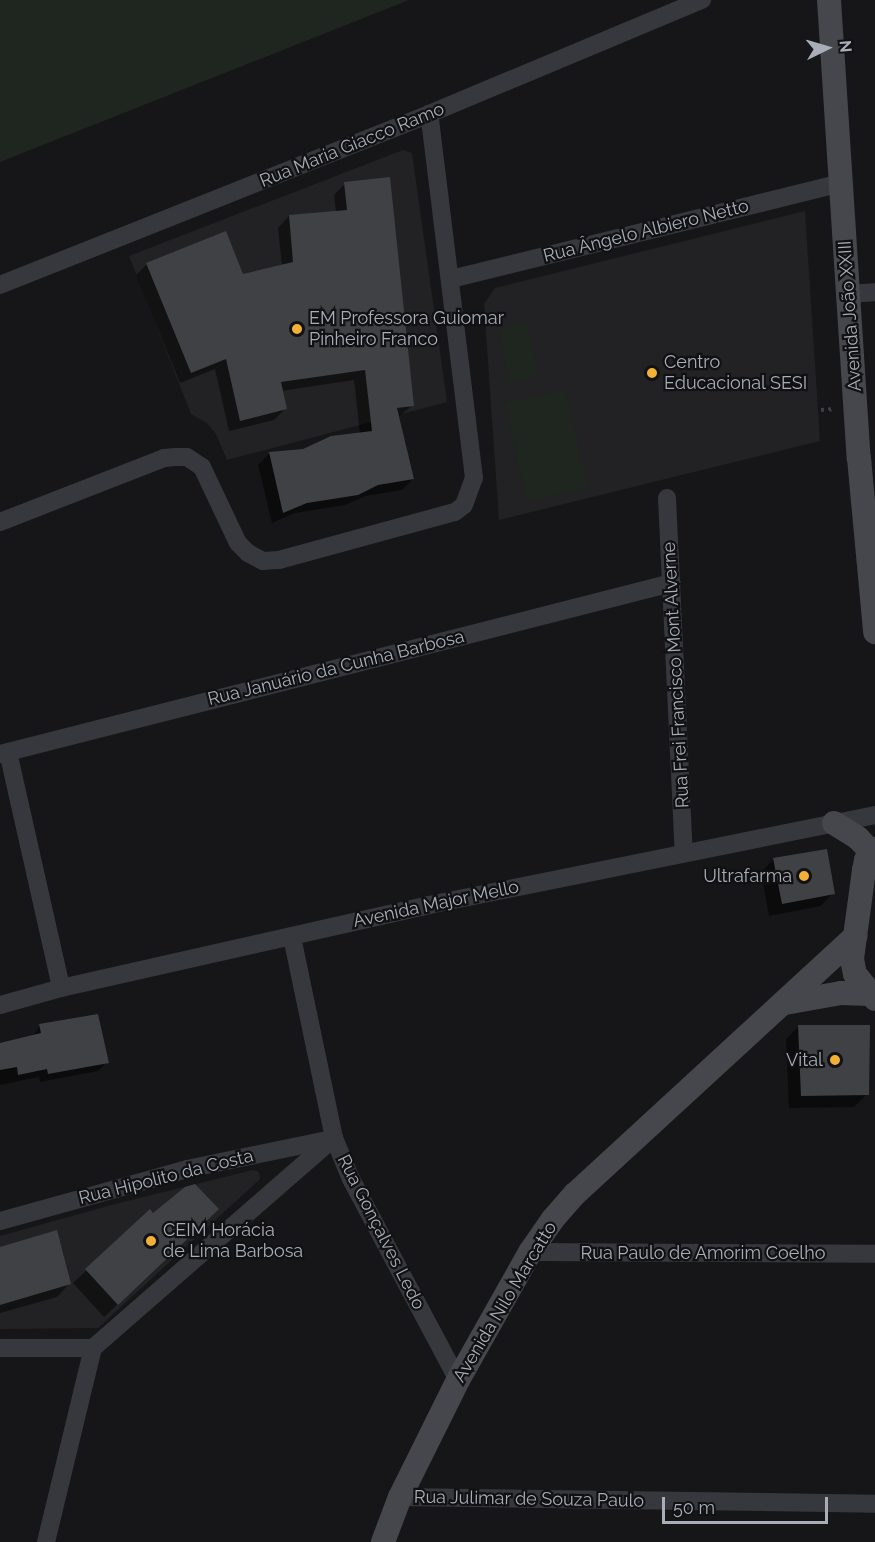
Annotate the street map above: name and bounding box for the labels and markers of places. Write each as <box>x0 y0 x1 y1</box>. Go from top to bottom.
place label: EM Professora Guiomar Pinheiro Franco <box>309 308 504 350</box>
marker: EM Professora Guiomar Pinheiro Franco <box>290 322 304 336</box>
place label: Centro Educacional SESI <box>664 352 808 394</box>
marker: Centro Educacional SESI <box>645 366 659 380</box>
place label: Ultrafarma <box>703 865 792 887</box>
marker: Ultrafarma <box>797 869 811 883</box>
place label: Vital <box>786 1049 823 1071</box>
marker: Vital <box>828 1053 842 1067</box>
place label: CEIM Horácia de Lima Barbosa <box>163 1220 303 1262</box>
marker: CEIM Horácia de Lima Barbosa <box>144 1234 158 1248</box>

